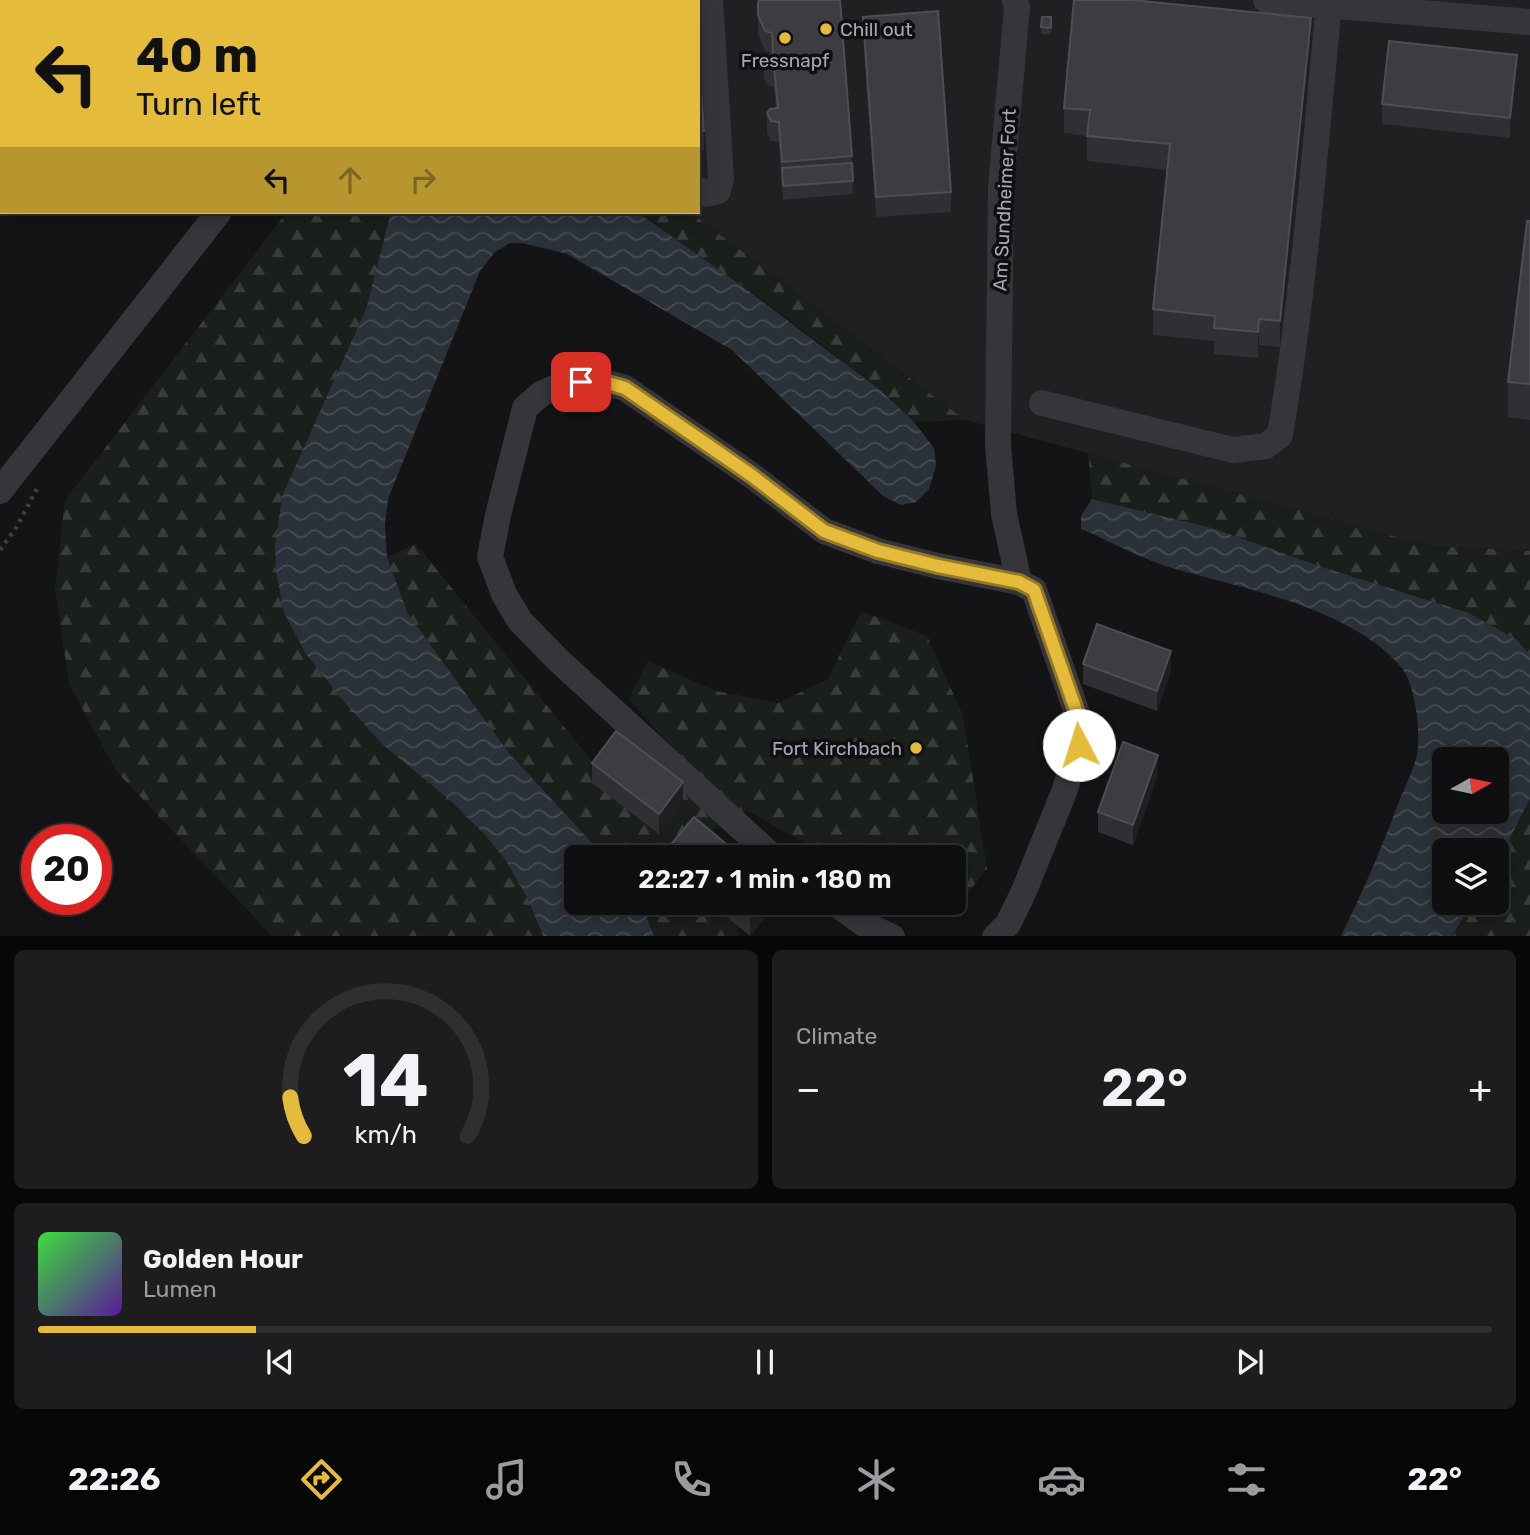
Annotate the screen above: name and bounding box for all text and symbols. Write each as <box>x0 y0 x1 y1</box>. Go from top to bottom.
place label: Chill out <box>840 18 913 41</box>
marker: Chill out <box>818 21 834 37</box>
text: 40 m <box>136 26 258 84</box>
icon: left <box>21 28 112 119</box>
marker: Fressnapf <box>777 30 793 46</box>
place label: Fressnapf <box>741 49 830 72</box>
text: Turn left <box>136 85 261 123</box>
street label: Am Sundheimer Fort <box>988 108 1021 292</box>
icon: left <box>258 161 296 199</box>
icon: ahead <box>331 161 369 199</box>
icon: right <box>404 161 442 199</box>
pin <box>551 352 611 412</box>
icon: arrive <box>562 363 600 401</box>
position arrow <box>1042 708 1116 782</box>
place label: Fort Kirchbach <box>772 737 902 760</box>
marker: Fort Kirchbach <box>908 740 924 756</box>
north arrow <box>1432 747 1508 824</box>
map controls <box>1432 747 1509 915</box>
speed limit sign: 20 <box>21 824 112 915</box>
button: layers <box>1432 838 1509 915</box>
text: 22:27 · 1 min · 180 m <box>638 864 892 895</box>
text: Climate <box>796 1022 877 1050</box>
text: 14 <box>343 1038 429 1124</box>
text: 22° <box>1101 1057 1188 1119</box>
text: − <box>796 1066 821 1112</box>
text: + <box>1468 1066 1492 1112</box>
text: km/h <box>355 1119 417 1148</box>
text: Golden Hour <box>143 1244 303 1275</box>
text: Lumen <box>143 1275 217 1303</box>
icon: previous <box>261 1343 299 1381</box>
icon: pause <box>746 1343 784 1381</box>
icon: next <box>1231 1343 1269 1381</box>
icon: directions <box>297 1455 346 1504</box>
icon: music <box>482 1455 531 1504</box>
icon: phone <box>667 1455 716 1504</box>
icon: climate <box>852 1455 901 1504</box>
icon: car <box>1037 1455 1086 1504</box>
icon: filters <box>1222 1455 1271 1504</box>
text: 22:26 <box>68 1460 161 1498</box>
text: 22° <box>1407 1460 1462 1498</box>

